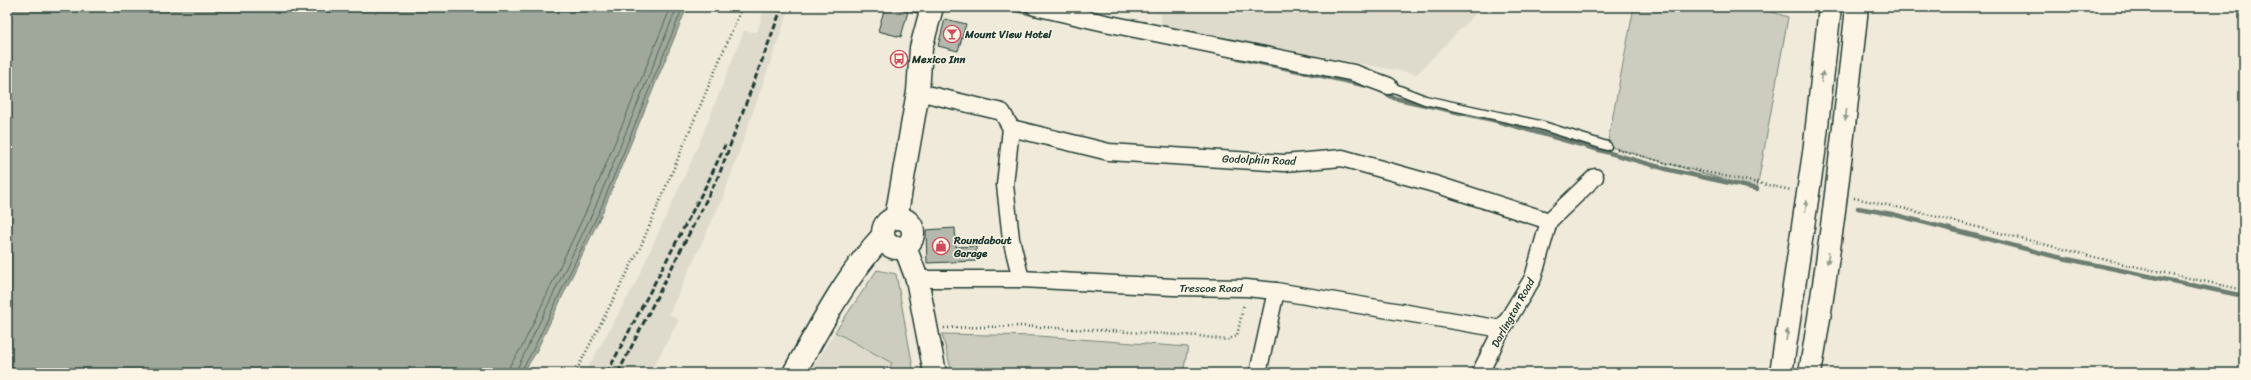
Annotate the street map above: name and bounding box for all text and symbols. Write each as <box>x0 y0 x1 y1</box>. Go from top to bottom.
bar icon: Mount View Hotel <box>942 24 962 44</box>
place label: Mount View Hotel <box>964 25 1052 44</box>
bus stop icon: Mexico Inn <box>889 49 909 69</box>
place label: Mexico Inn <box>911 50 965 69</box>
one-way arrow <box>1819 71 1826 83</box>
one-way arrow <box>1843 109 1849 121</box>
street label: Godolphin Road <box>1222 149 1297 171</box>
one-way arrow <box>1803 200 1809 212</box>
place label: Roundabout Garage <box>953 231 1012 263</box>
shop icon: Roundabout Garage <box>931 236 951 256</box>
one-way arrow <box>1825 252 1831 264</box>
street label: Darlington Road <box>1486 274 1541 351</box>
street label: Trescoe Road <box>1179 279 1244 298</box>
one-way arrow <box>1784 328 1790 341</box>

